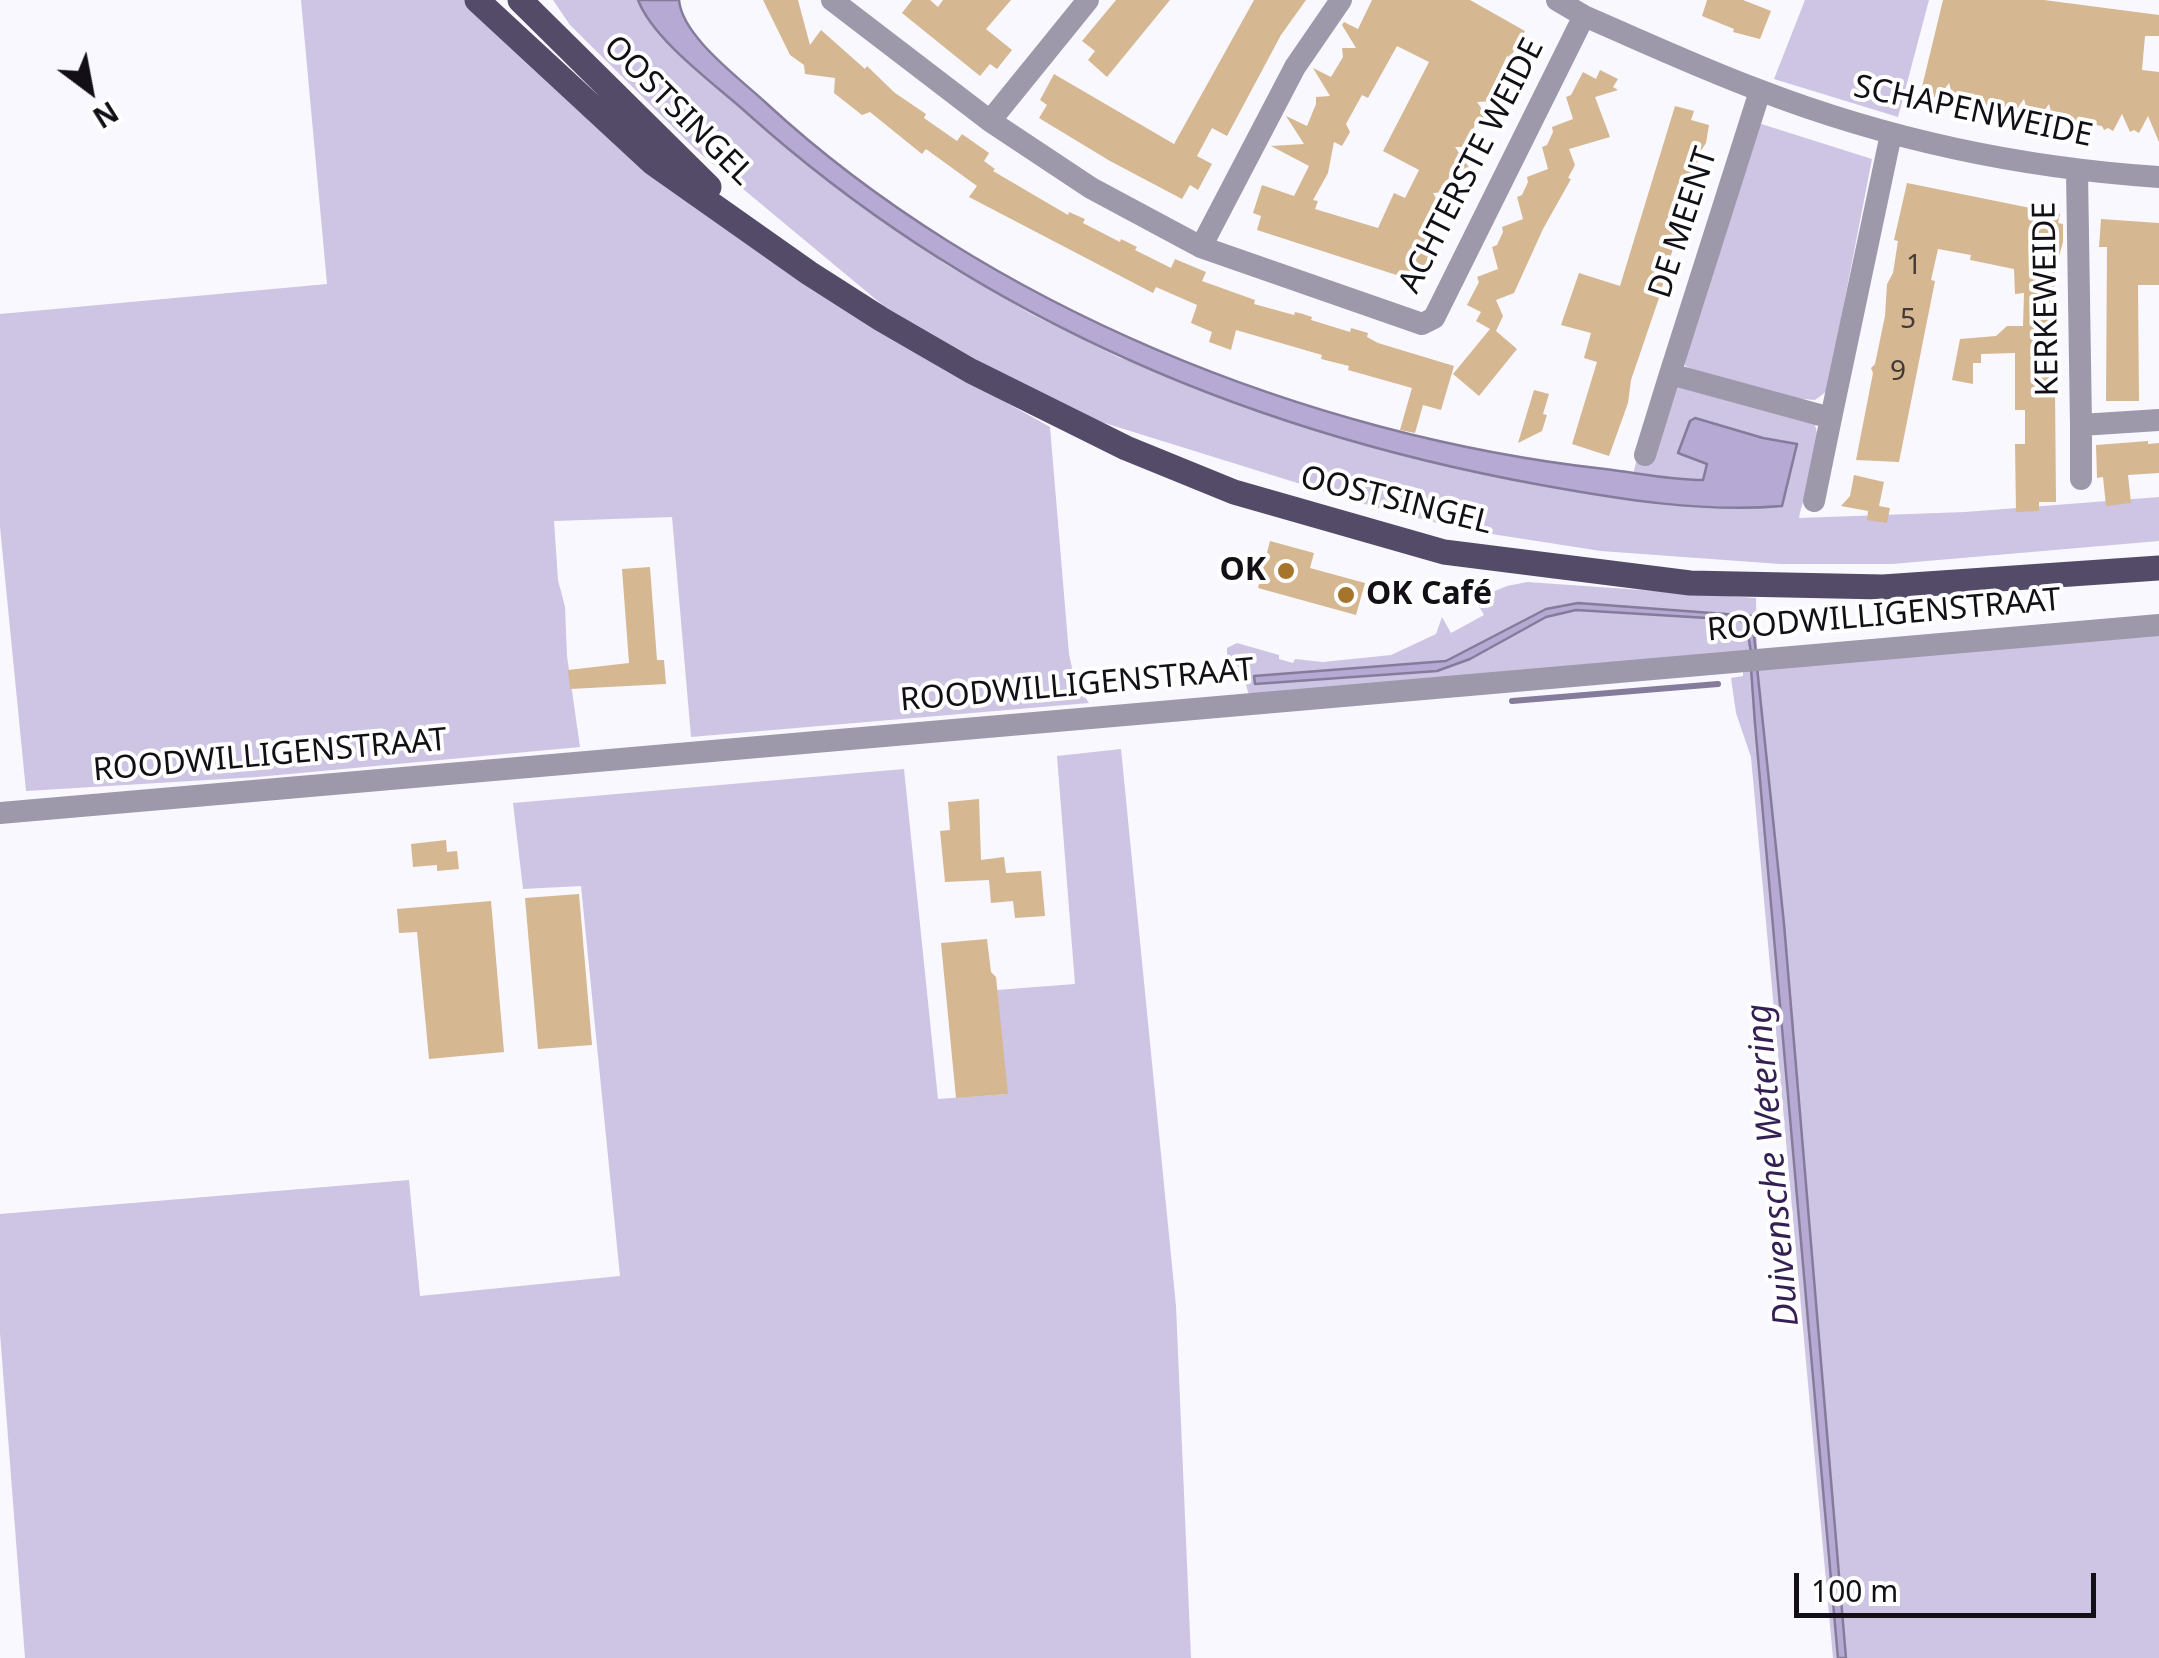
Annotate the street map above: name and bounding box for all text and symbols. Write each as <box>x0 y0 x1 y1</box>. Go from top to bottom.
street label: OOSTSINGEL <box>595 28 761 194</box>
street label: ACHTERSTE WEIDE <box>1391 32 1553 300</box>
north arrow <box>40 40 140 140</box>
street label: SCHAPENWEIDE <box>1850 68 2096 156</box>
text: N <box>86 93 126 138</box>
street label: DE MEENT <box>1642 143 1726 303</box>
street label: KERKEWEIDE <box>2026 201 2068 397</box>
house number: 1 <box>1906 249 1922 283</box>
house number: 5 <box>1900 303 1916 337</box>
house number: 9 <box>1890 355 1906 389</box>
street label: OOSTSINGEL <box>1296 459 1496 543</box>
place label: OK <box>1219 552 1266 590</box>
marker: OK <box>1275 560 1297 582</box>
place label: OK Café <box>1366 576 1492 614</box>
street label: ROODWILLIGENSTRAAT <box>1705 581 2063 651</box>
marker: OK Café <box>1335 584 1357 606</box>
street label: ROODWILLIGENSTRAAT <box>898 651 1256 721</box>
street label: ROODWILLIGENSTRAAT <box>91 721 449 791</box>
water label: Duivensche Wetering <box>1739 1002 1809 1328</box>
scale bar <box>1799 1553 2102 1615</box>
text: 100 m <box>1811 1570 1898 1611</box>

